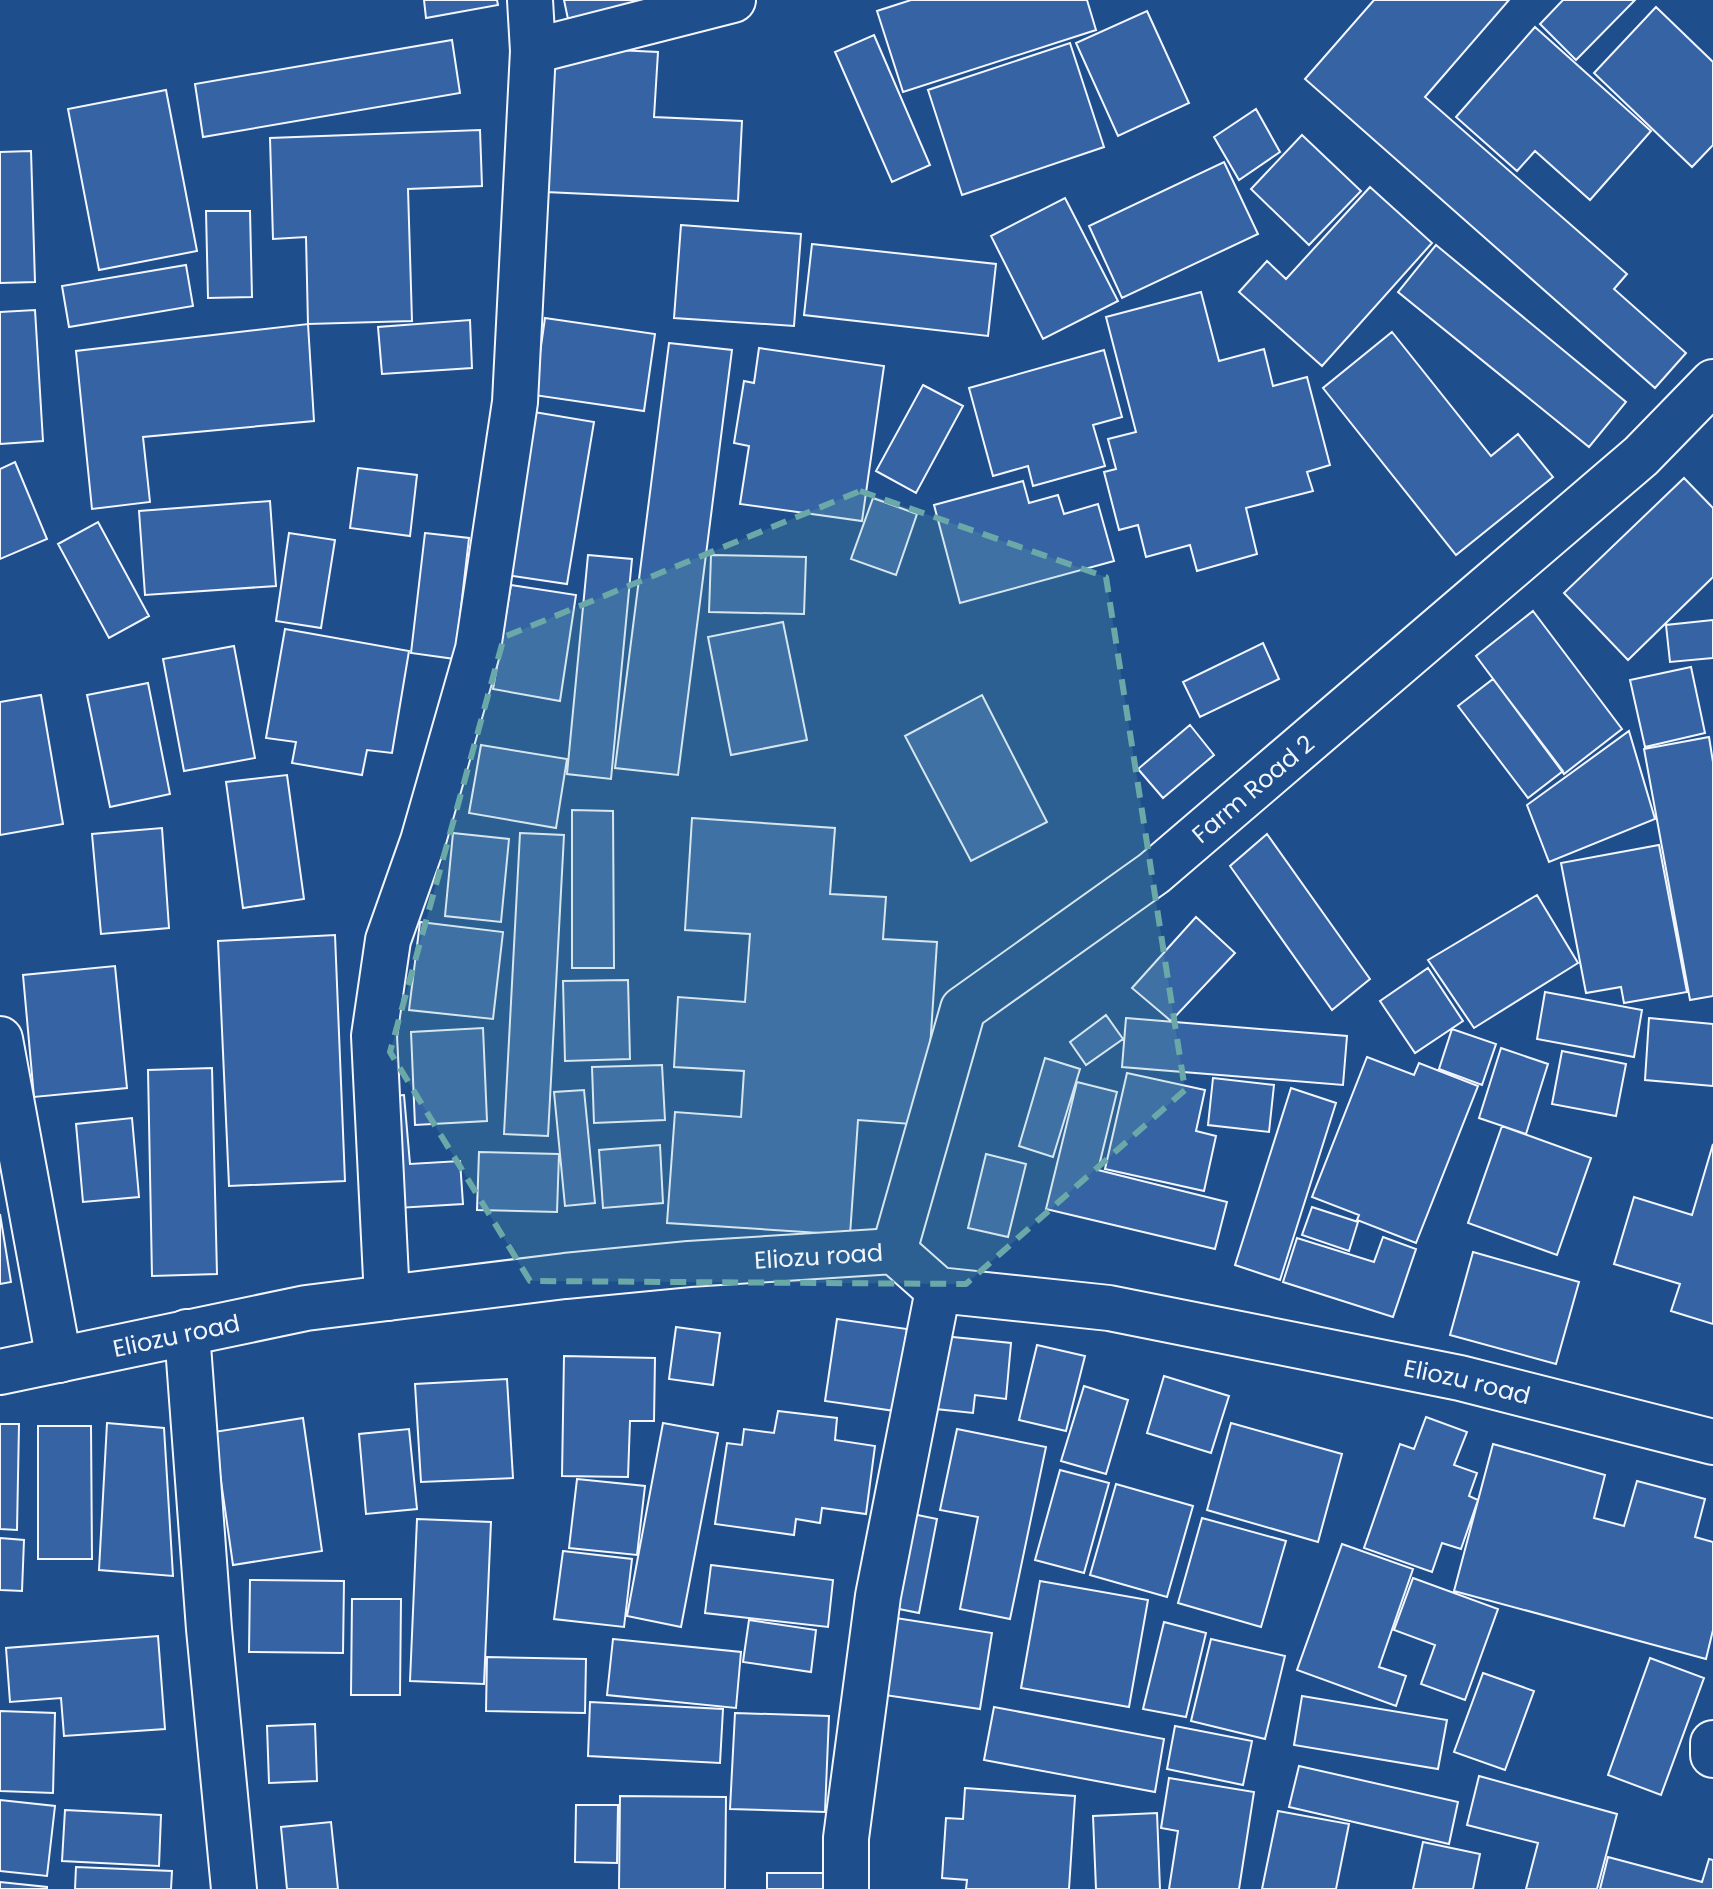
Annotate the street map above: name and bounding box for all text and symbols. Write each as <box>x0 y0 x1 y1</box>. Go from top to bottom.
street label: Farm Road 2 <box>1185 727 1321 850</box>
street label: Eliozu road <box>753 1235 884 1276</box>
street label: Eliozu road <box>110 1306 243 1365</box>
street label: Eliozu road <box>1401 1351 1534 1412</box>

